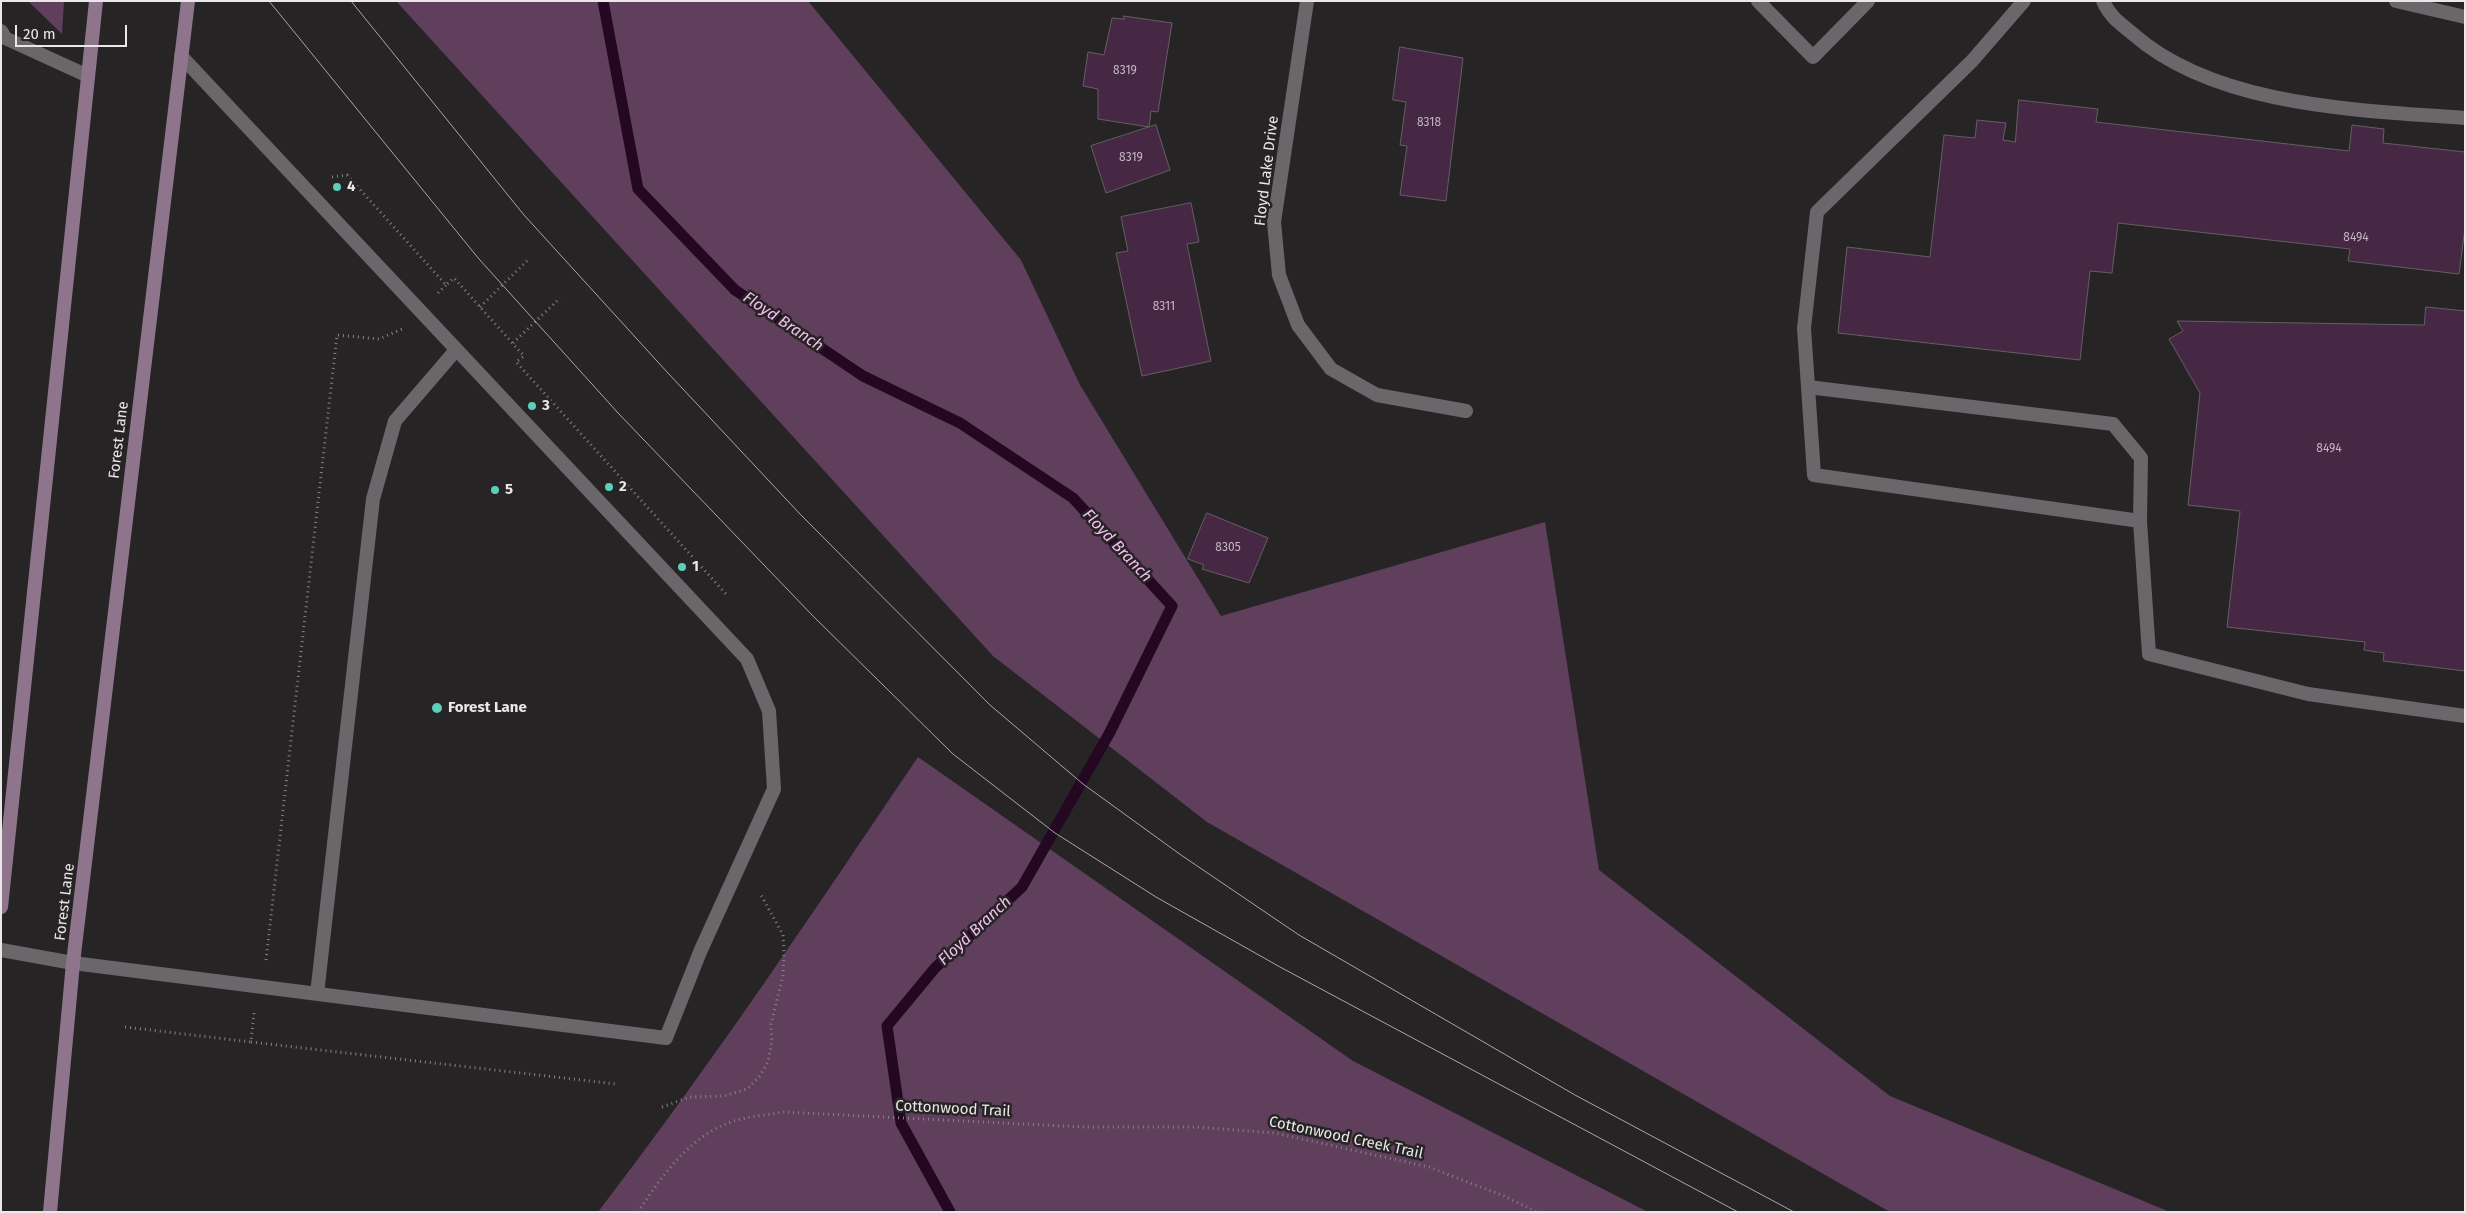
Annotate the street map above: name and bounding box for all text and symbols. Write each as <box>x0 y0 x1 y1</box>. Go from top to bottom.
scale bar <box>18 15 130 47</box>
text: 20 m <box>23 25 56 43</box>
house number: 8319 <box>1113 64 1137 78</box>
street label: Floyd Lake Drive <box>1251 115 1283 227</box>
house number: 8318 <box>1417 116 1441 130</box>
house number: 8319 <box>1119 151 1143 165</box>
place label: 4 <box>347 178 355 196</box>
marker: 4 <box>331 181 343 193</box>
house number: 8494 <box>2343 231 2369 245</box>
water label: Floyd Branch <box>739 288 827 356</box>
house number: 8311 <box>1153 300 1175 314</box>
place label: 3 <box>542 397 550 415</box>
street label: Forest Lane <box>105 400 133 480</box>
marker: 3 <box>526 400 538 412</box>
house number: 8494 <box>2316 442 2342 456</box>
place label: 2 <box>619 478 627 496</box>
place label: 5 <box>505 481 513 499</box>
marker: 2 <box>603 481 615 493</box>
marker: 5 <box>489 484 501 496</box>
water label: Floyd Branch <box>1078 505 1156 587</box>
house number: 8305 <box>1215 541 1241 555</box>
place label: 1 <box>692 558 699 576</box>
marker: 1 <box>676 561 688 573</box>
place label: Forest Lane <box>448 699 527 717</box>
marker: Forest Lane <box>430 701 444 715</box>
street label: Forest Lane <box>51 862 79 942</box>
water label: Floyd Branch <box>934 892 1016 970</box>
street label: Cottonwood Trail <box>895 1097 1011 1121</box>
street label: Cottonwood Creek Trail <box>1267 1113 1425 1163</box>

